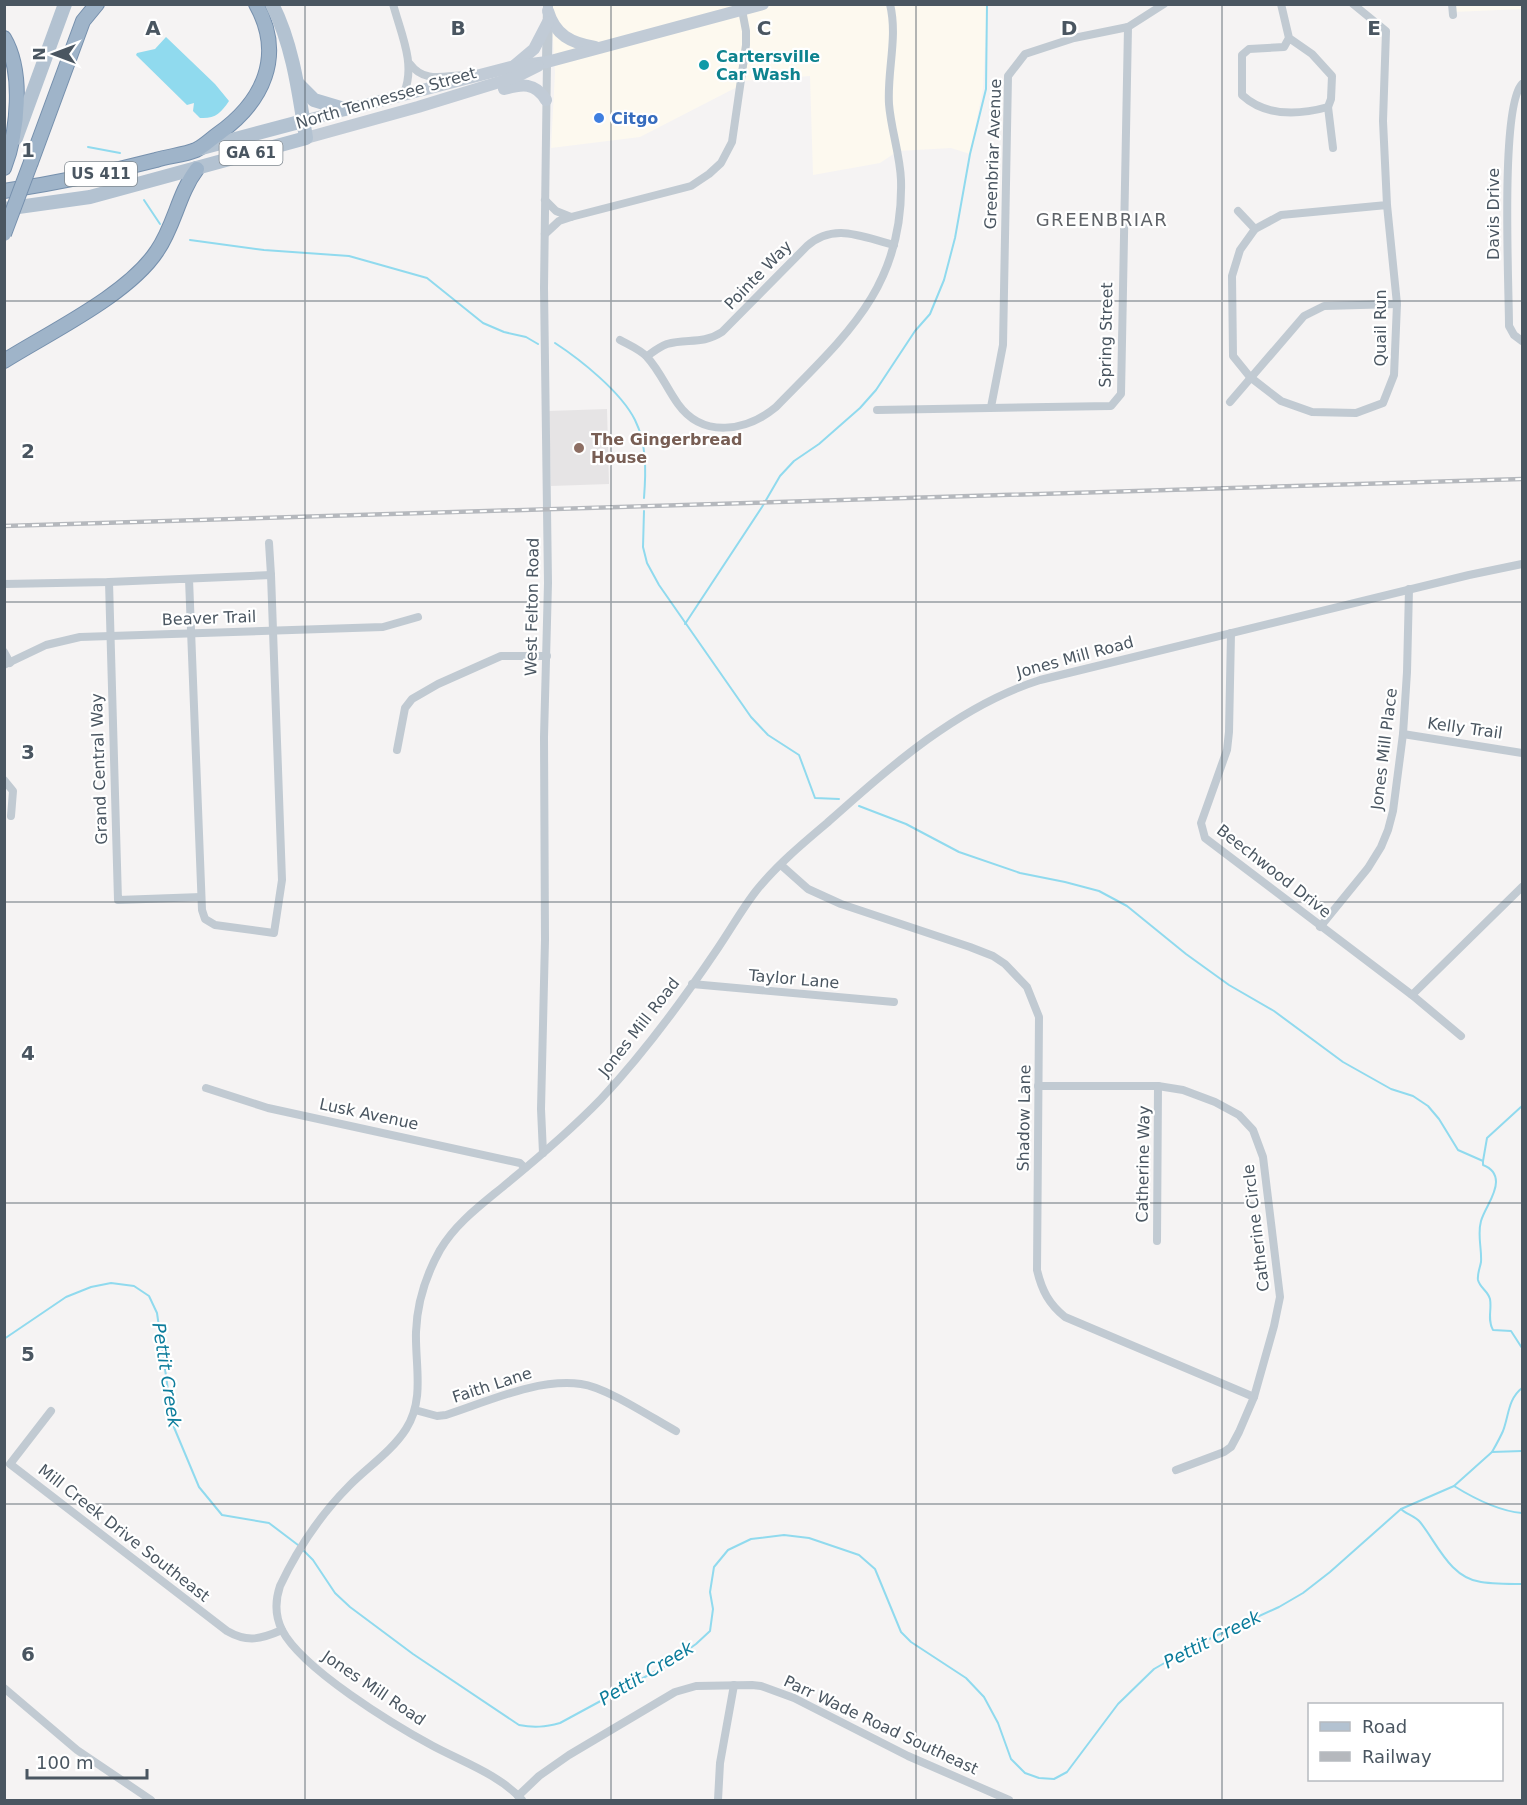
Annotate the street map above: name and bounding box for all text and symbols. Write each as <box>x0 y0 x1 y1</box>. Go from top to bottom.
text: A <box>145 16 161 40</box>
text: B <box>450 16 466 40</box>
text: C <box>757 16 771 40</box>
text: D <box>1061 16 1077 40</box>
text: E <box>1367 16 1381 40</box>
north arrow <box>24 24 84 84</box>
text: N <box>30 47 49 61</box>
place label: Cartersville Car Wash <box>716 47 820 84</box>
marker: Cartersville Car Wash <box>697 58 711 72</box>
street label: North Tennessee Street <box>294 63 478 133</box>
street label: Greenbriar Avenue <box>981 78 1005 230</box>
place label: Citgo <box>611 109 658 128</box>
marker: Citgo <box>592 111 606 125</box>
text: 1 <box>21 138 35 162</box>
road number: GA 61 <box>220 141 282 165</box>
road number: US 411 <box>65 162 137 186</box>
street label: Davis Drive <box>1484 168 1503 260</box>
district label: GREENBRIAR <box>1036 209 1168 230</box>
street label: Pointe Way <box>720 236 796 314</box>
street label: Spring Street <box>1096 282 1116 388</box>
street label: Quail Run <box>1371 289 1390 367</box>
place label: The Gingerbread House <box>591 430 742 467</box>
text: 2 <box>21 439 35 463</box>
marker: The Gingerbread House <box>572 441 586 455</box>
street label: West Felton Road <box>521 538 543 676</box>
street label: Beaver Trail <box>162 607 256 629</box>
street label: Jones Mill Road <box>1013 632 1136 682</box>
street label: Jones Mill Place <box>1367 687 1401 812</box>
street label: Grand Central Way <box>87 693 111 845</box>
street label: Kelly Trail <box>1426 713 1504 743</box>
text: 3 <box>21 740 35 764</box>
street label: Beechwood Drive <box>1213 820 1335 922</box>
street label: Taylor Lane <box>747 965 840 992</box>
street label: Jones Mill Road <box>594 974 684 1081</box>
text: 4 <box>21 1041 35 1065</box>
street label: Shadow Lane <box>1014 1064 1034 1172</box>
street label: Lusk Avenue <box>318 1094 420 1134</box>
street label: Catherine Way <box>1132 1105 1154 1223</box>
street label: Catherine Circle <box>1239 1163 1273 1293</box>
water label: Pettit Creek <box>148 1321 186 1431</box>
text: 5 <box>21 1342 35 1366</box>
street label: Faith Lane <box>450 1363 534 1407</box>
street label: Mill Creek Drive Southeast <box>35 1460 213 1606</box>
water label: Pettit Creek <box>1160 1605 1266 1673</box>
water label: Pettit Creek <box>595 1636 698 1709</box>
text: 6 <box>21 1642 35 1666</box>
street label: Jones Mill Road <box>318 1646 429 1730</box>
street label: Parr Wade Road Southeast <box>781 1672 981 1778</box>
legend <box>1308 1703 1503 1781</box>
text: Road <box>1362 1716 1407 1737</box>
scale bar <box>27 1742 147 1780</box>
text: Railway <box>1362 1746 1432 1767</box>
text: 100 m <box>36 1752 94 1773</box>

